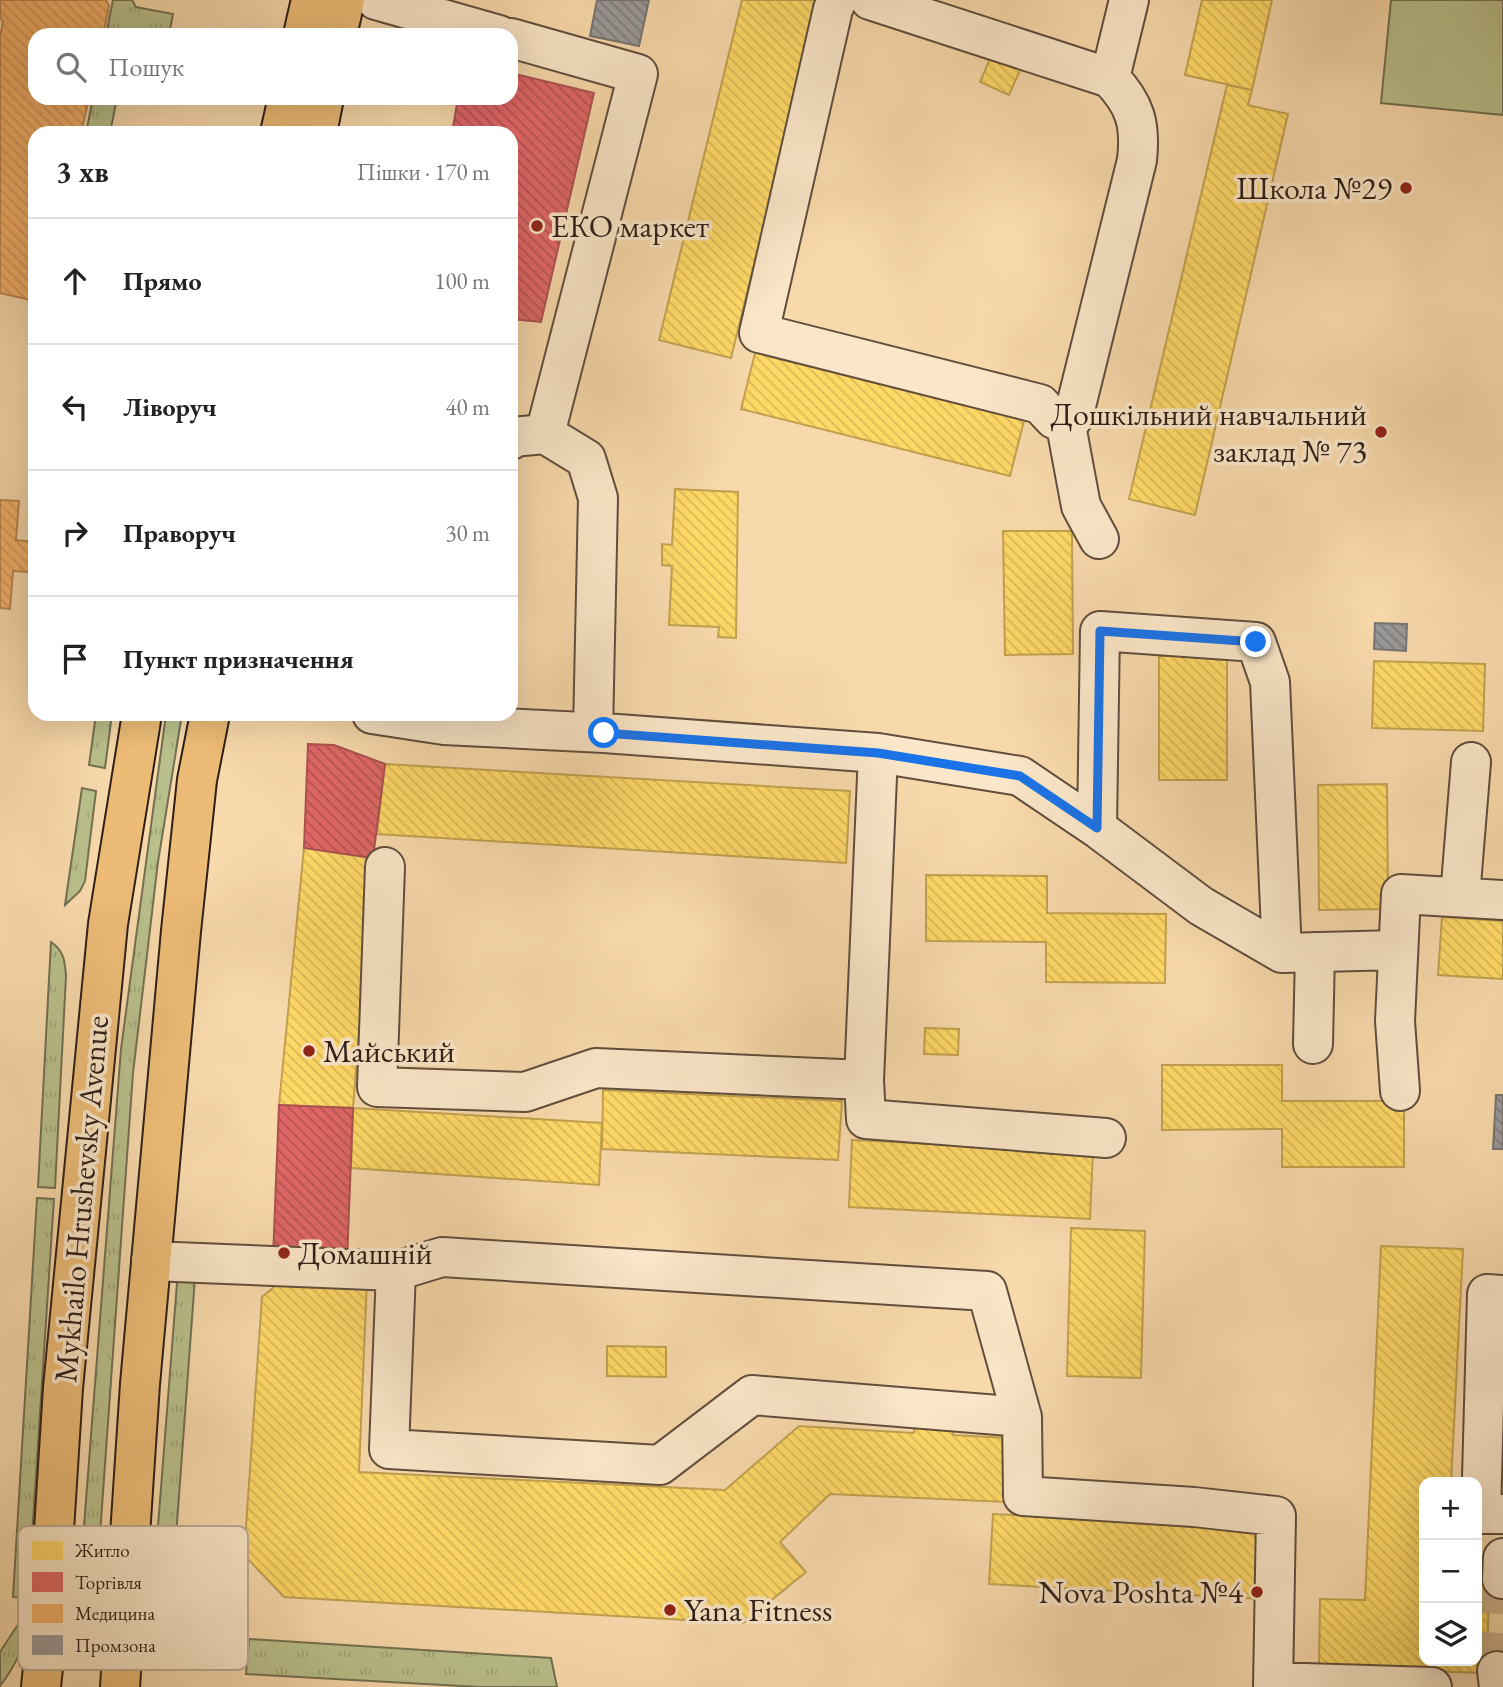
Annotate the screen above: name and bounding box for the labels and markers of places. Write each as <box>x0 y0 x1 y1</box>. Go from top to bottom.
place label: Школа №29 <box>1236 167 1392 209</box>
marker: Школа №29 <box>1398 180 1414 196</box>
place label: ЕКО маркет <box>551 205 709 247</box>
marker: ЕКО маркет <box>529 218 545 234</box>
place label: Дошкільний навчальний заклад № 73 <box>1051 393 1367 472</box>
marker: Дошкільний навчальний заклад № 73 <box>1373 424 1389 440</box>
place label: Майський <box>323 1030 455 1072</box>
marker: Майський <box>301 1043 317 1059</box>
place label: Домашній <box>298 1232 433 1274</box>
marker: Домашній <box>276 1245 292 1261</box>
place label: Nova Poshta №4 <box>1039 1571 1244 1613</box>
marker: Nova Poshta №4 <box>1249 1584 1265 1600</box>
place label: Yana Fitness <box>684 1589 832 1631</box>
marker: Yana Fitness <box>662 1602 678 1618</box>

